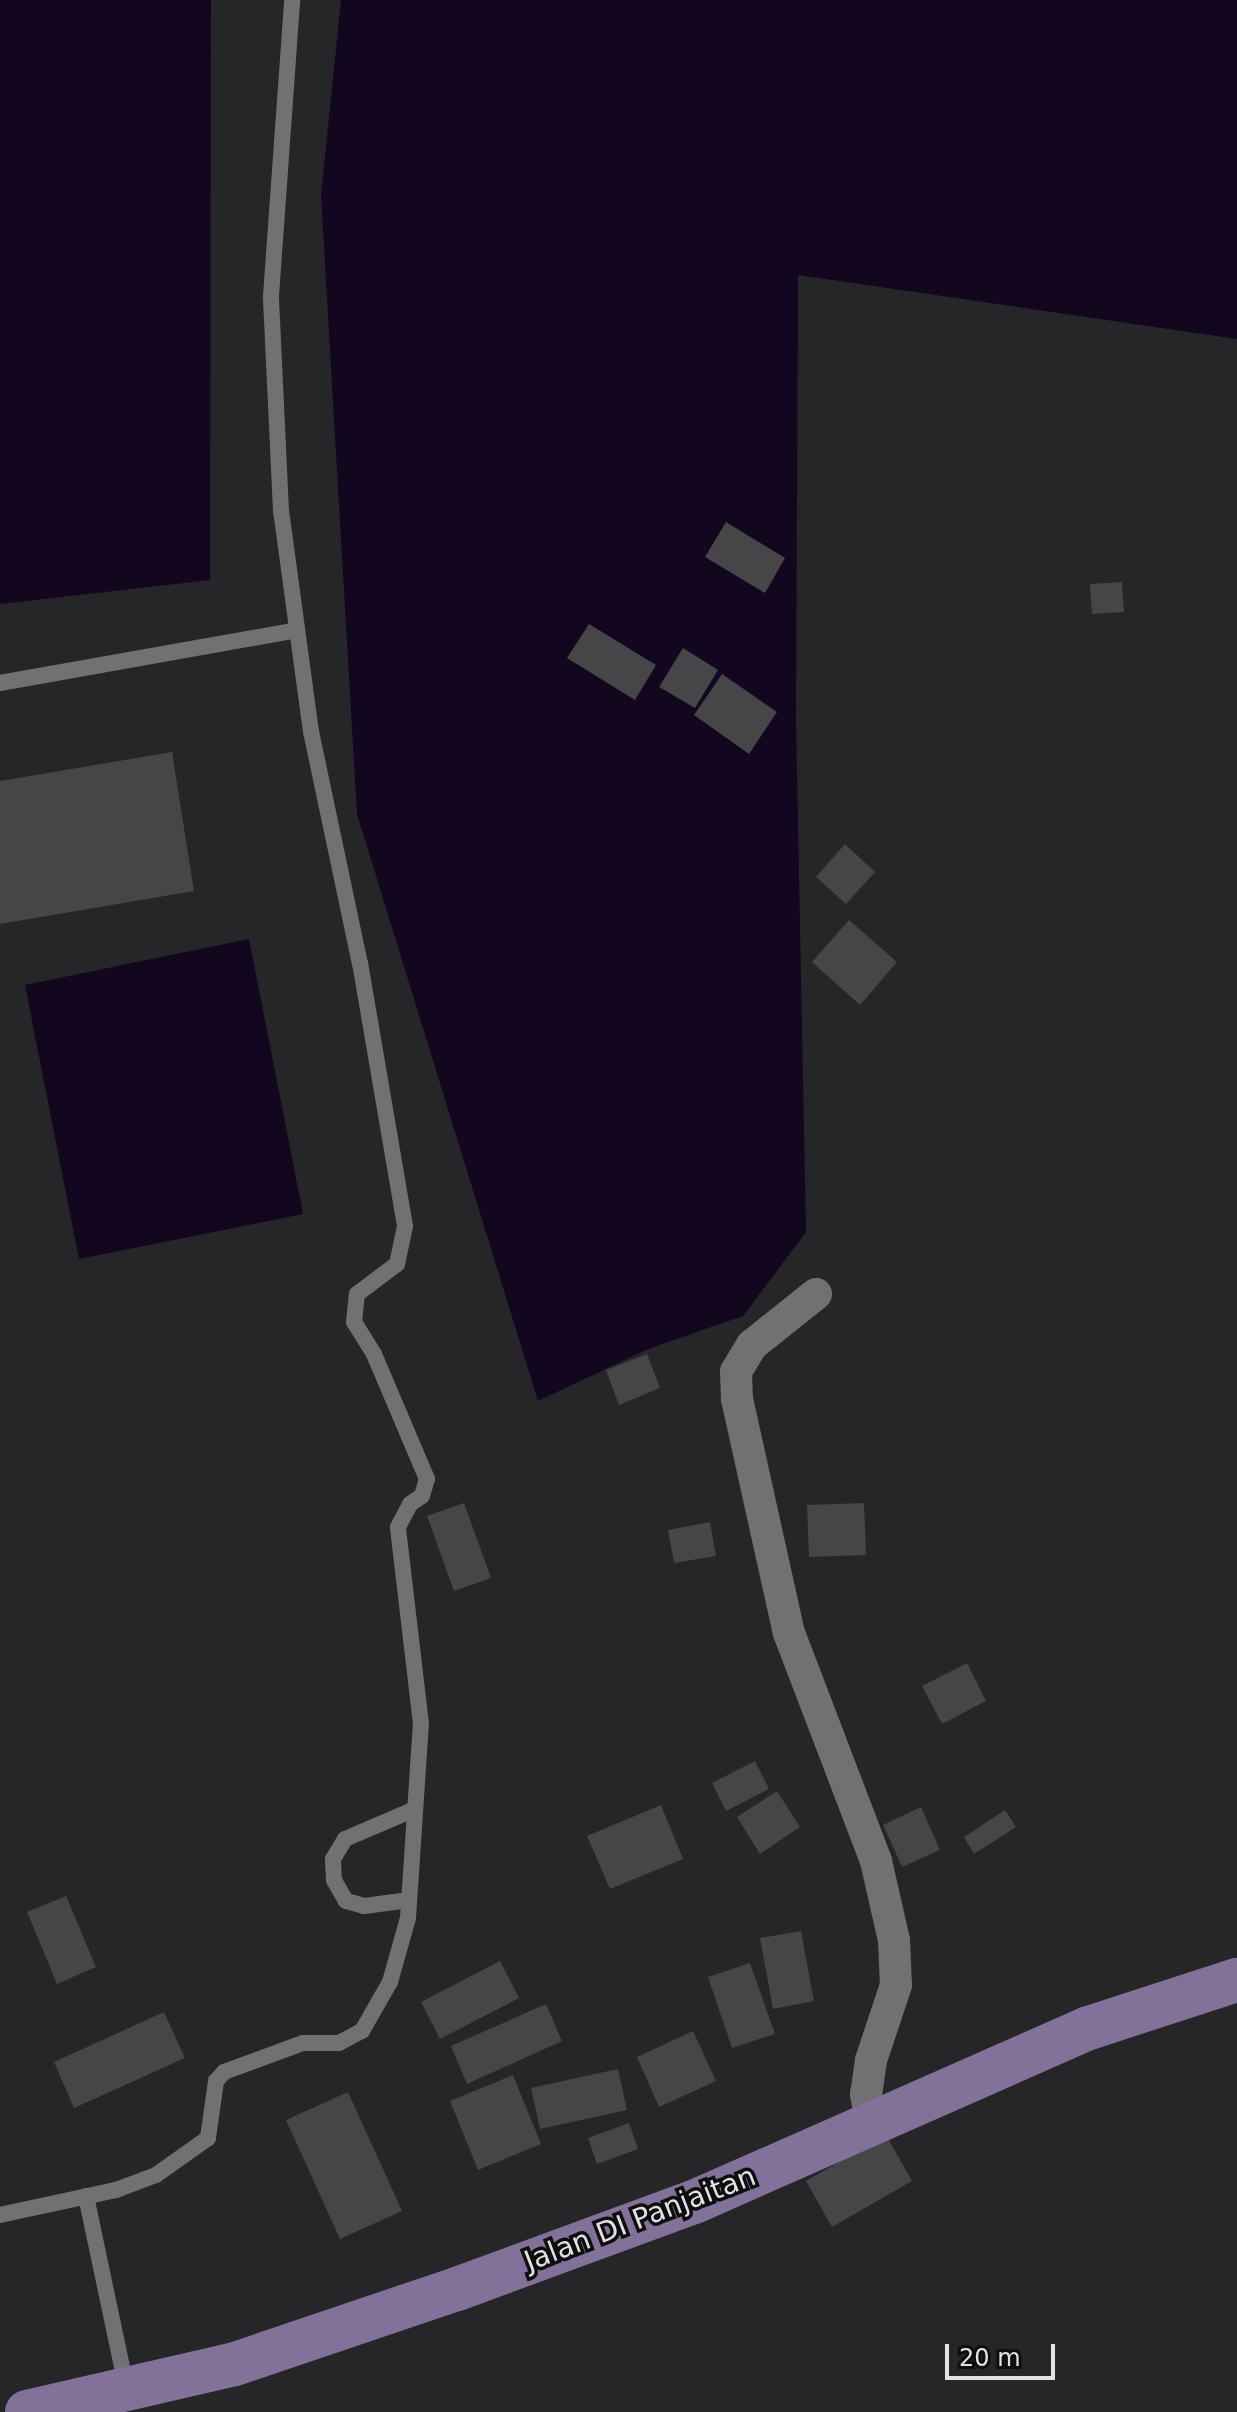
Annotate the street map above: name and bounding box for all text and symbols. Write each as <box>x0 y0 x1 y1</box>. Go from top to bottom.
street label: Jalan DI Panjaitan <box>520 2159 760 2279</box>
scale bar <box>949 2328 1059 2378</box>
text: 20 m <box>959 2344 1021 2372</box>

